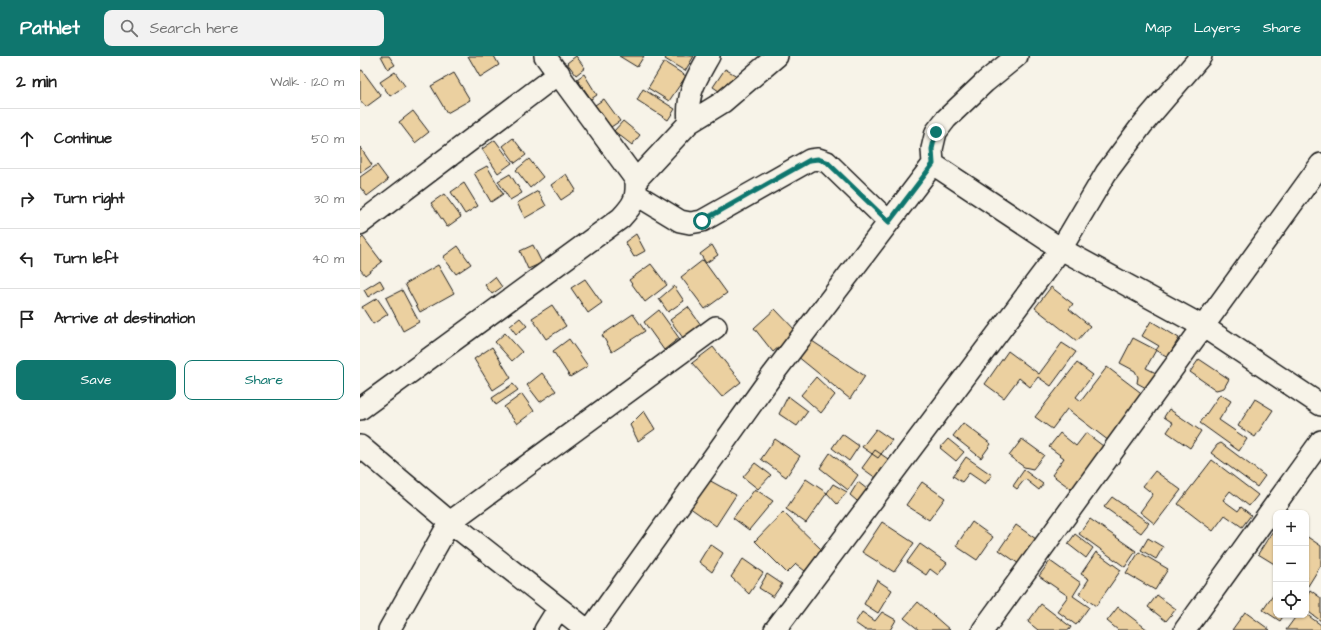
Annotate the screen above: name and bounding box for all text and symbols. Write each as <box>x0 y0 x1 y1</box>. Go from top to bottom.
search box <box>104 10 384 46</box>
text: Pathlet <box>20 15 80 42</box>
icon: search <box>118 17 140 39</box>
text: Search here <box>150 18 238 39</box>
text: Map <box>1145 18 1172 38</box>
text: Layers <box>1194 18 1241 38</box>
text: Share <box>1263 18 1301 38</box>
text: 2 min <box>16 70 57 94</box>
text: Walk · 120 m <box>270 73 344 91</box>
route end <box>927 123 945 141</box>
icon: ahead <box>16 128 38 150</box>
text: Continue <box>54 128 112 149</box>
text: 50 m <box>311 130 344 148</box>
icon: right <box>16 188 38 210</box>
text: Turn right <box>54 188 125 209</box>
text: 30 m <box>314 190 344 208</box>
route start <box>693 212 711 230</box>
icon: left <box>16 248 38 270</box>
text: Turn left <box>54 248 118 269</box>
text: 40 m <box>312 250 344 268</box>
icon: arrive <box>16 308 38 330</box>
text: Arrive at destination <box>54 308 195 329</box>
button: Save <box>16 360 176 400</box>
button: Share <box>184 360 344 400</box>
map controls <box>1273 510 1309 618</box>
button: + <box>1273 510 1309 546</box>
button: − <box>1273 546 1309 582</box>
button: locate <box>1273 582 1309 618</box>

